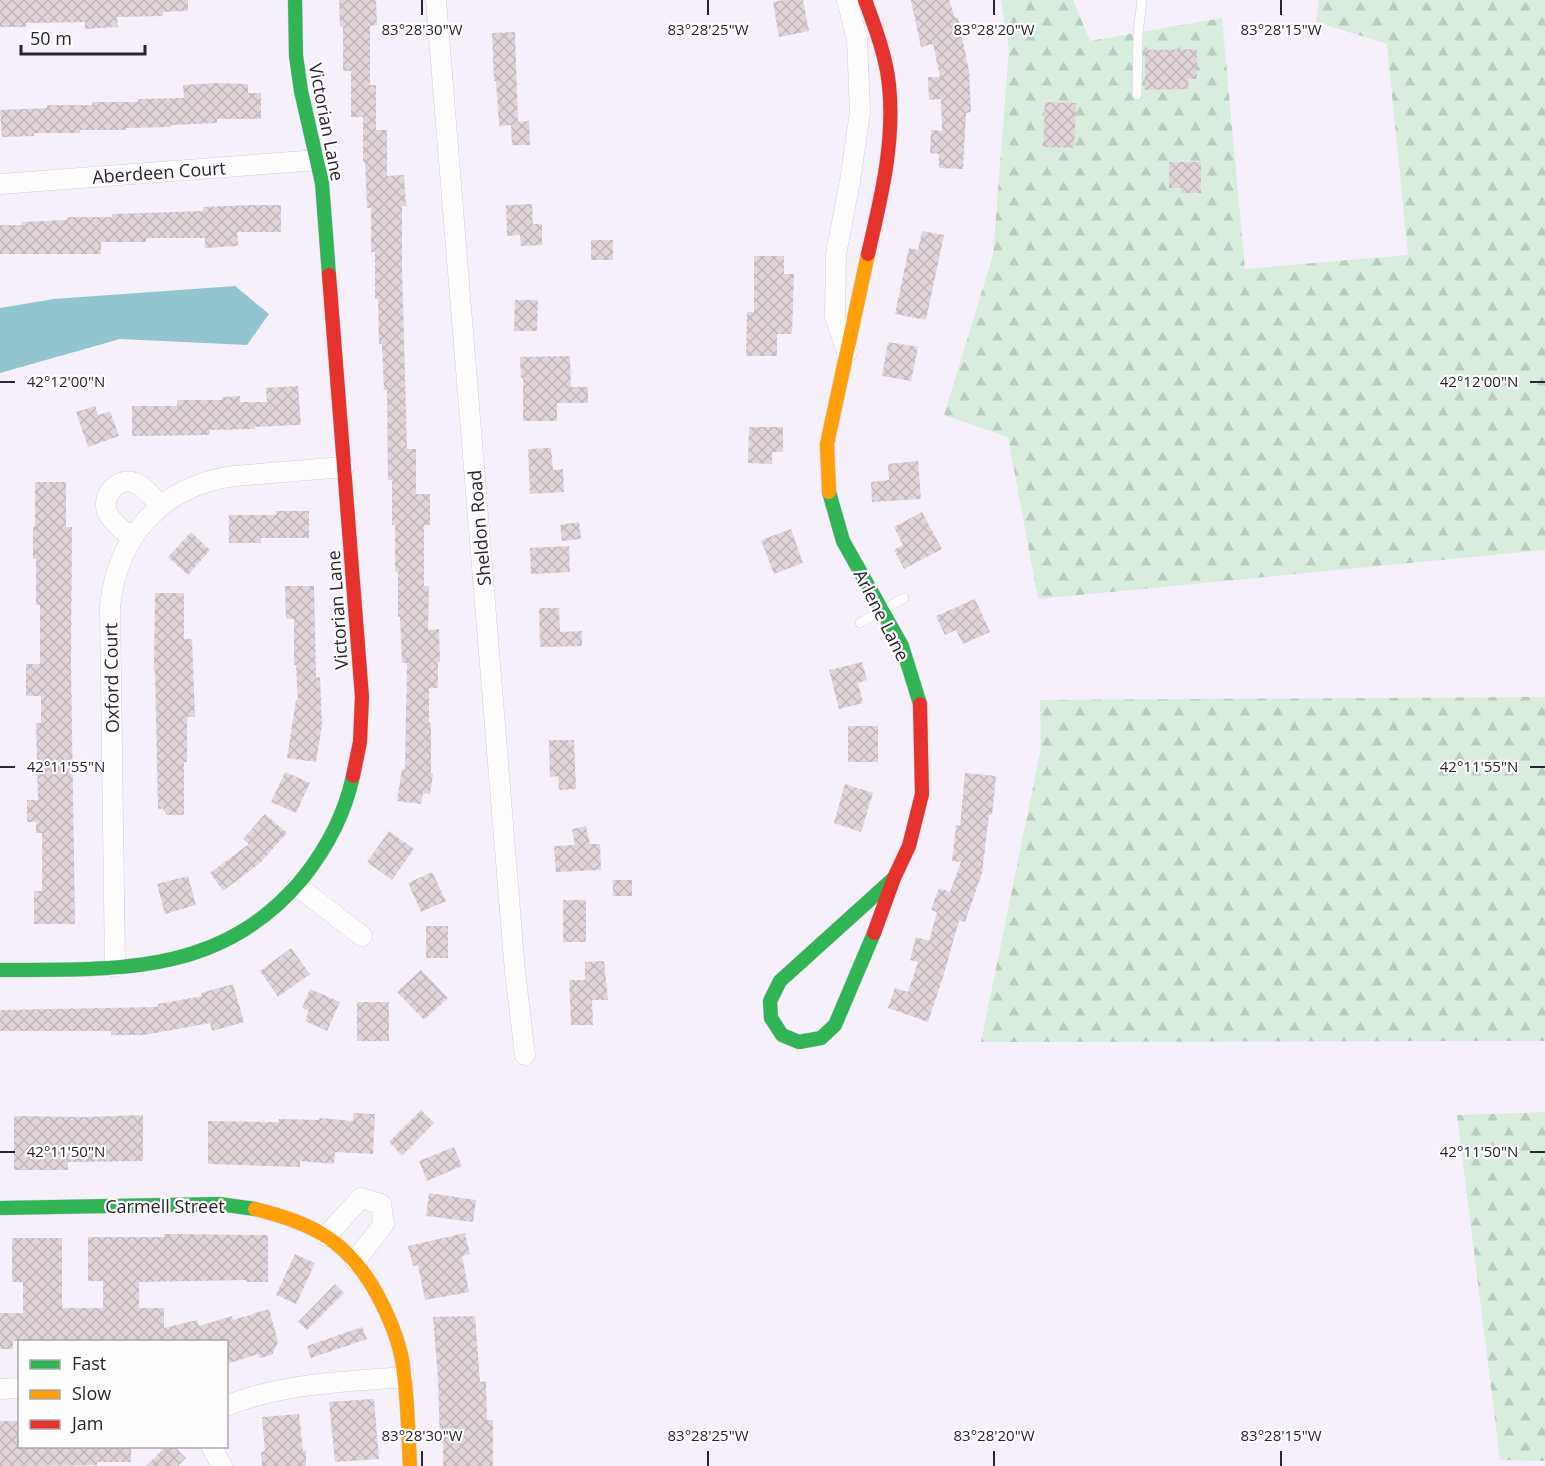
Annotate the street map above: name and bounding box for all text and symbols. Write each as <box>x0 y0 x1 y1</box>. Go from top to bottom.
scale bar <box>21 18 146 56</box>
text: 83°28'30"W <box>382 19 463 39</box>
text: 83°28'25"W <box>668 19 749 39</box>
text: 83°28'20"W <box>954 19 1035 39</box>
text: 83°28'15"W <box>1241 19 1322 39</box>
text: 50 m <box>30 26 72 50</box>
street label: Victorian Lane <box>304 61 350 183</box>
street label: Aberdeen Court <box>91 155 227 189</box>
text: 42°12'00"N <box>27 371 105 391</box>
text: 42°12'00"N <box>1440 371 1518 391</box>
street label: Sheldon Road <box>462 469 496 587</box>
street label: Victorian Lane <box>321 550 353 670</box>
street label: Arlene Lane <box>849 565 915 665</box>
street label: Oxford Court <box>98 623 124 733</box>
text: 42°11'55"N <box>27 756 105 776</box>
text: 42°11'55"N <box>1440 756 1518 776</box>
text: 42°11'50"N <box>27 1141 105 1161</box>
text: 42°11'50"N <box>1440 1141 1518 1161</box>
street label: Carmell Street <box>105 1194 225 1218</box>
legend <box>18 1340 228 1448</box>
text: Fast <box>72 1351 106 1375</box>
text: Slow <box>72 1381 111 1405</box>
text: Jam <box>70 1411 104 1435</box>
text: 83°28'30"W <box>382 1425 463 1445</box>
text: 83°28'25"W <box>668 1425 749 1445</box>
text: 83°28'20"W <box>954 1425 1035 1445</box>
text: 83°28'15"W <box>1241 1425 1322 1445</box>

